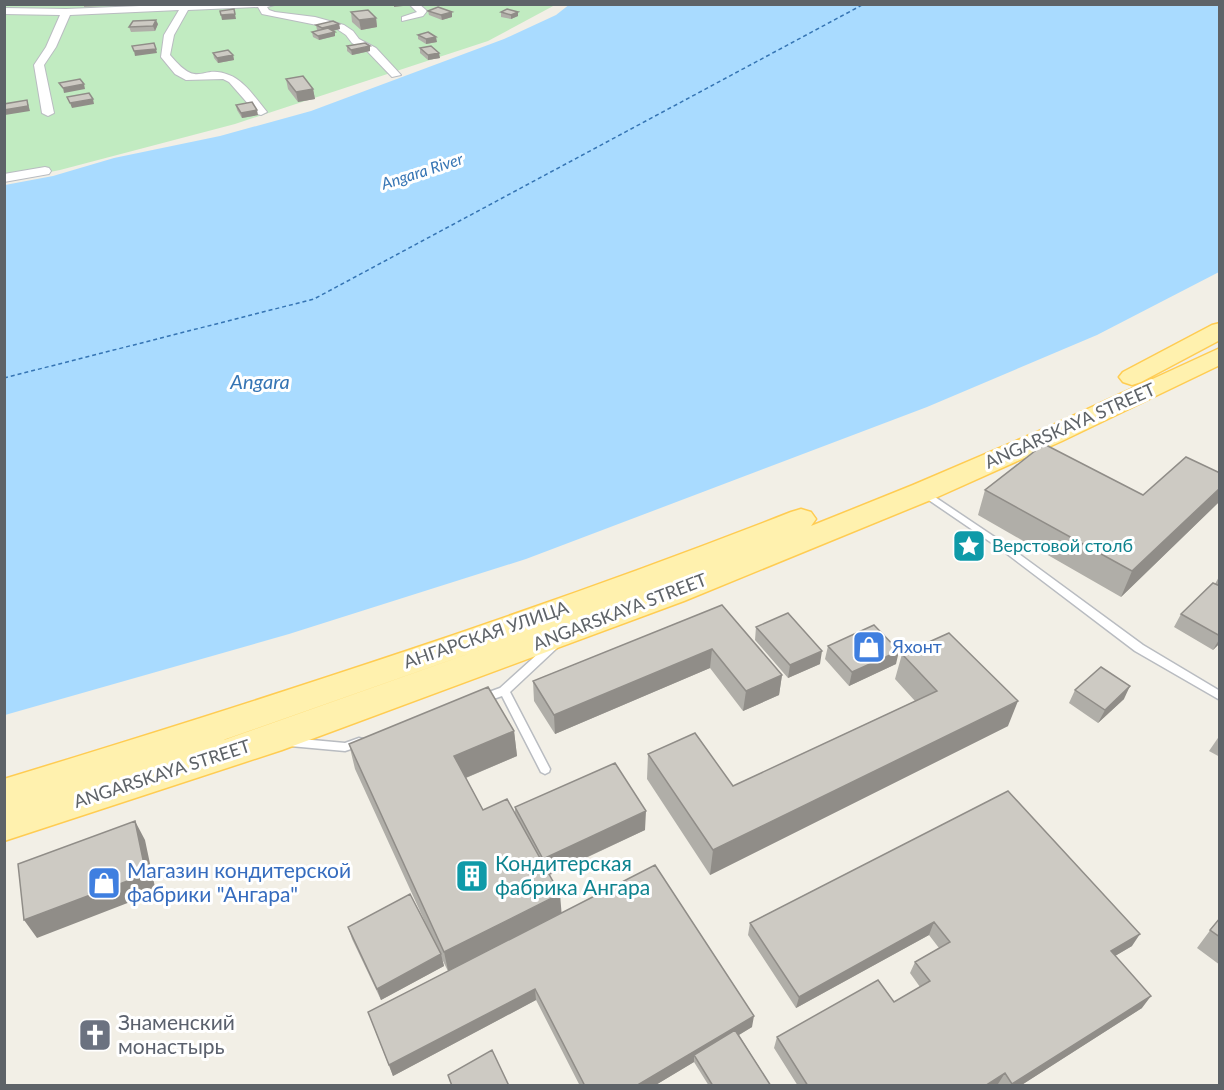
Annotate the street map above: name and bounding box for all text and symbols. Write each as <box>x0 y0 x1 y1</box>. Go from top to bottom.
water label: Angara River <box>378 148 466 193</box>
water label: Angara <box>229 369 290 393</box>
street label: ANGARSKAYA STREET <box>981 377 1159 473</box>
place icon: Верстовой столб <box>951 528 987 564</box>
place label: Верстовой столб <box>992 534 1133 556</box>
street label: ANGARSKAYA STREET <box>530 568 710 654</box>
street label: АНГАРСКАЯ УЛИЦА <box>400 595 572 673</box>
shop icon: Яхонт <box>851 629 887 665</box>
place label: Яхонт <box>891 635 942 657</box>
street label: ANGARSKAYA STREET <box>71 734 253 812</box>
place label: Кондитерская фабрика Ангара <box>495 850 650 899</box>
place label: Магазин кондитерской фабрики "Ангара" <box>127 857 351 906</box>
building icon: Кондитерская фабрика Ангара <box>454 858 490 894</box>
shop icon: Магазин кондитерской фабрики "Ангара" <box>86 865 122 901</box>
place label: Знаменский монастырь <box>118 1009 235 1058</box>
church icon: Знаменский монастырь <box>77 1017 113 1053</box>

